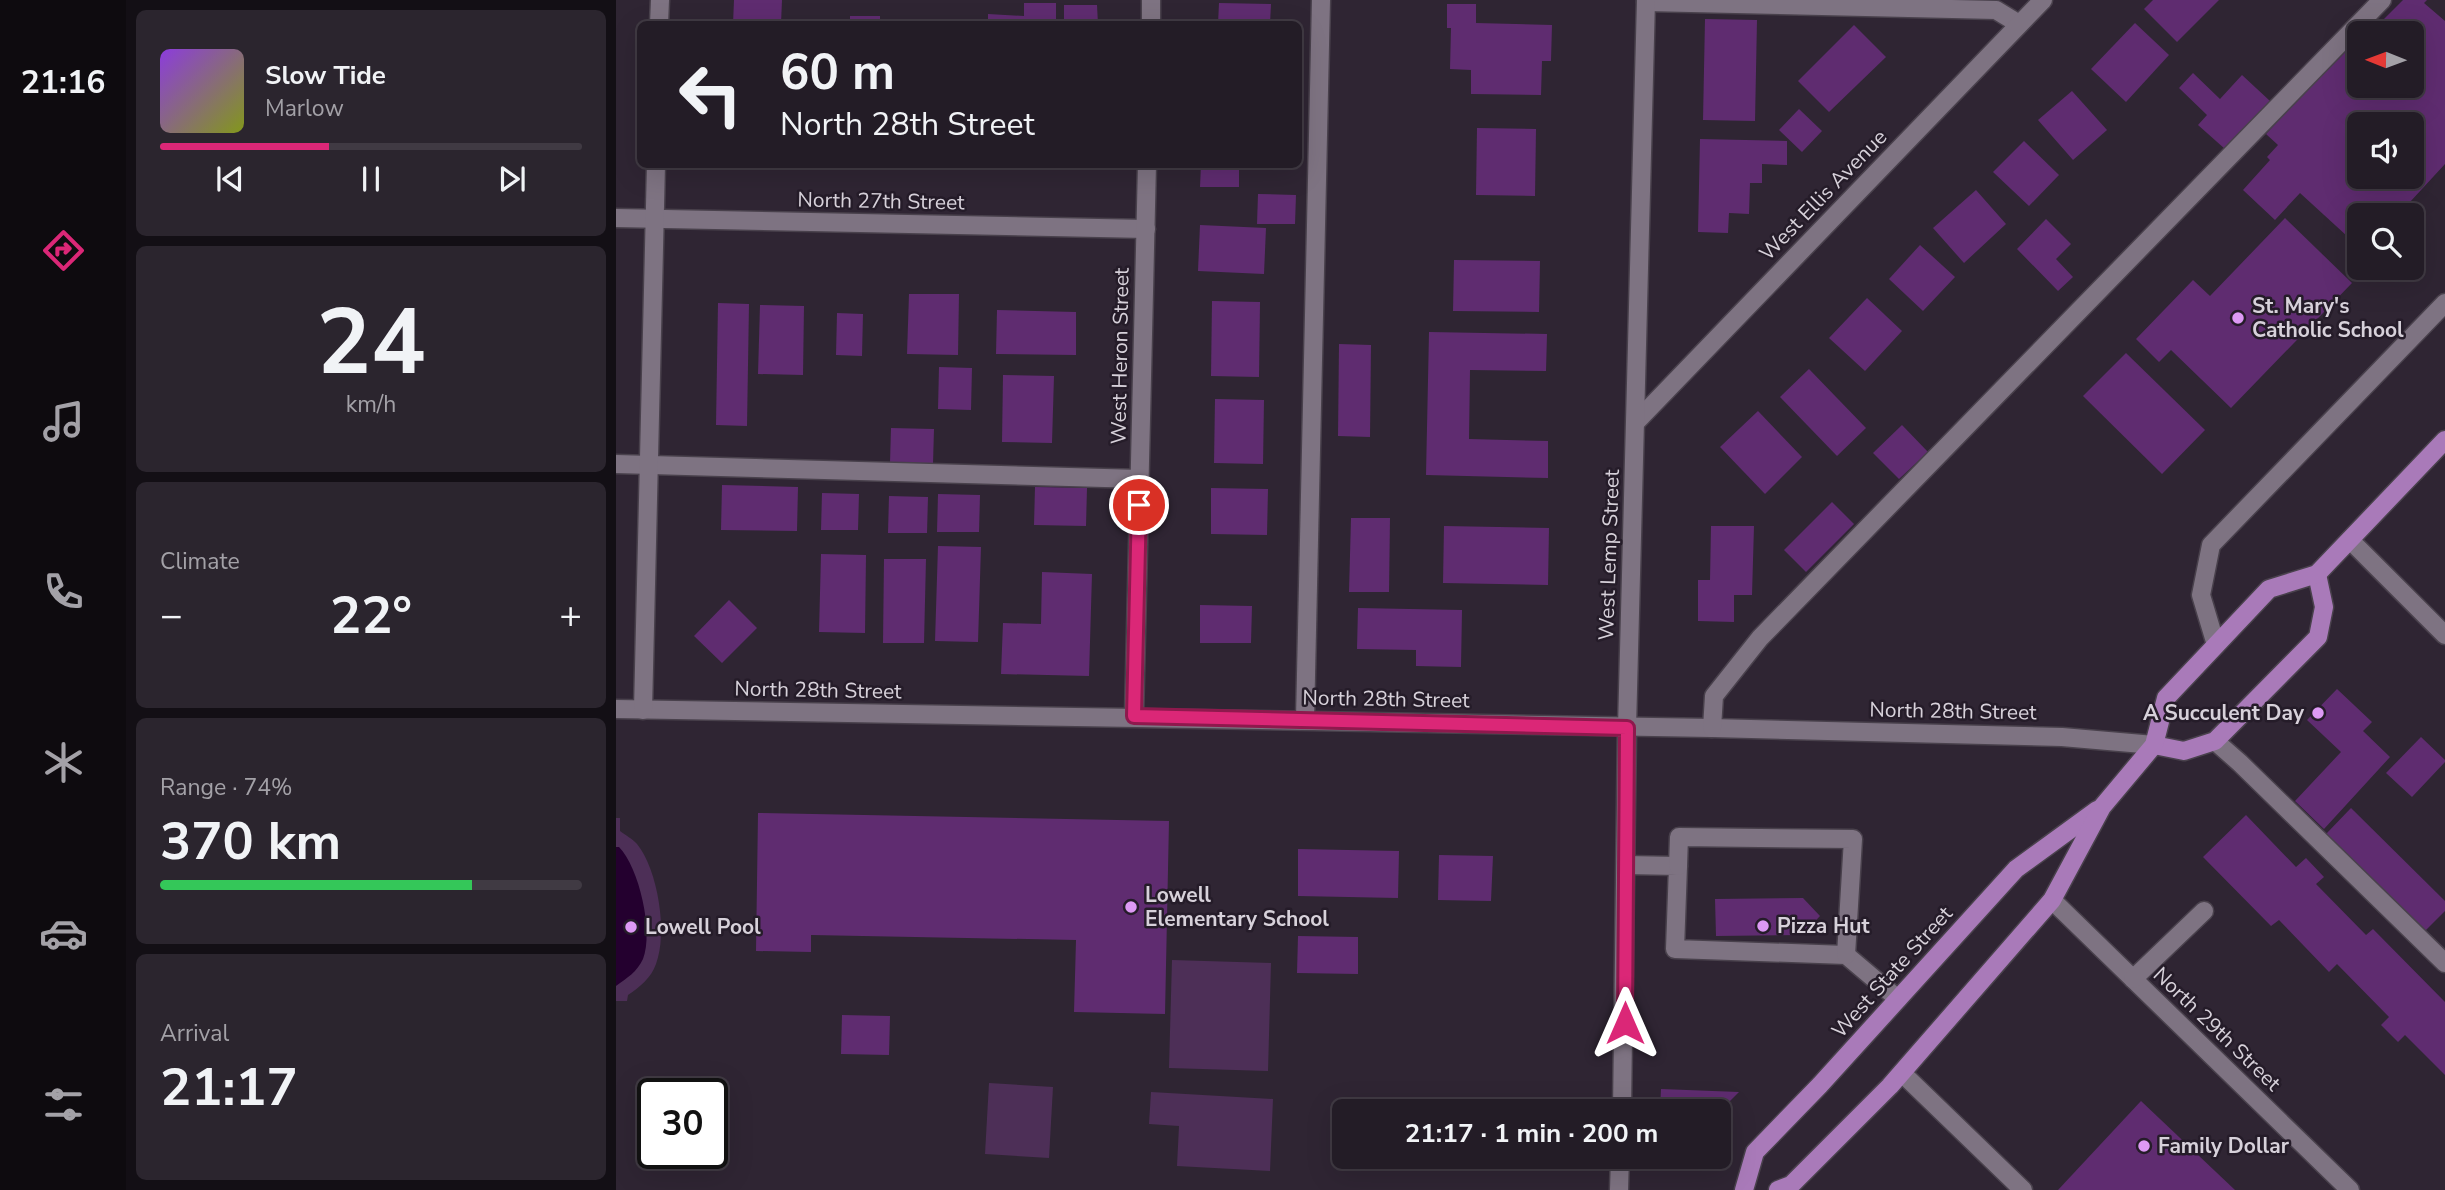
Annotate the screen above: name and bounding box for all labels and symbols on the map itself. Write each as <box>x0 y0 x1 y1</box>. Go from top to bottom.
north arrow <box>2347 21 2424 98</box>
street label: West Ellis Avenue <box>1753 123 1893 267</box>
street label: North 27th Street <box>797 186 965 216</box>
street label: West Heron Street <box>1104 267 1136 445</box>
place label: St. Mary's Catholic School <box>2252 292 2404 344</box>
marker: St. Mary's Catholic School <box>2230 310 2246 326</box>
street label: West Lemp Street <box>1592 468 1626 641</box>
pin <box>1109 475 1169 535</box>
street label: North 28th Street <box>734 675 902 705</box>
street label: North 28th Street <box>1302 684 1470 714</box>
street label: North 28th Street <box>1869 696 2037 726</box>
place label: A Succulent Day <box>2143 699 2305 727</box>
marker: A Succulent Day <box>2310 705 2326 721</box>
place label: Lowell Elementary School <box>1145 881 1329 933</box>
marker: Lowell Elementary School <box>1123 899 1139 915</box>
street label: West State Street <box>1825 900 1959 1044</box>
place label: Pizza Hut <box>1777 912 1870 940</box>
place label: Lowell Pool <box>645 913 761 941</box>
marker: Pizza Hut <box>1755 918 1771 934</box>
marker: Lowell Pool <box>623 919 639 935</box>
street label: North 29th Street <box>2147 961 2287 1098</box>
position arrow <box>1588 986 1662 1060</box>
speed limit sign: 30 <box>637 1078 728 1169</box>
place label: Family Dollar <box>2158 1132 2290 1160</box>
marker: Family Dollar <box>2136 1138 2152 1154</box>

